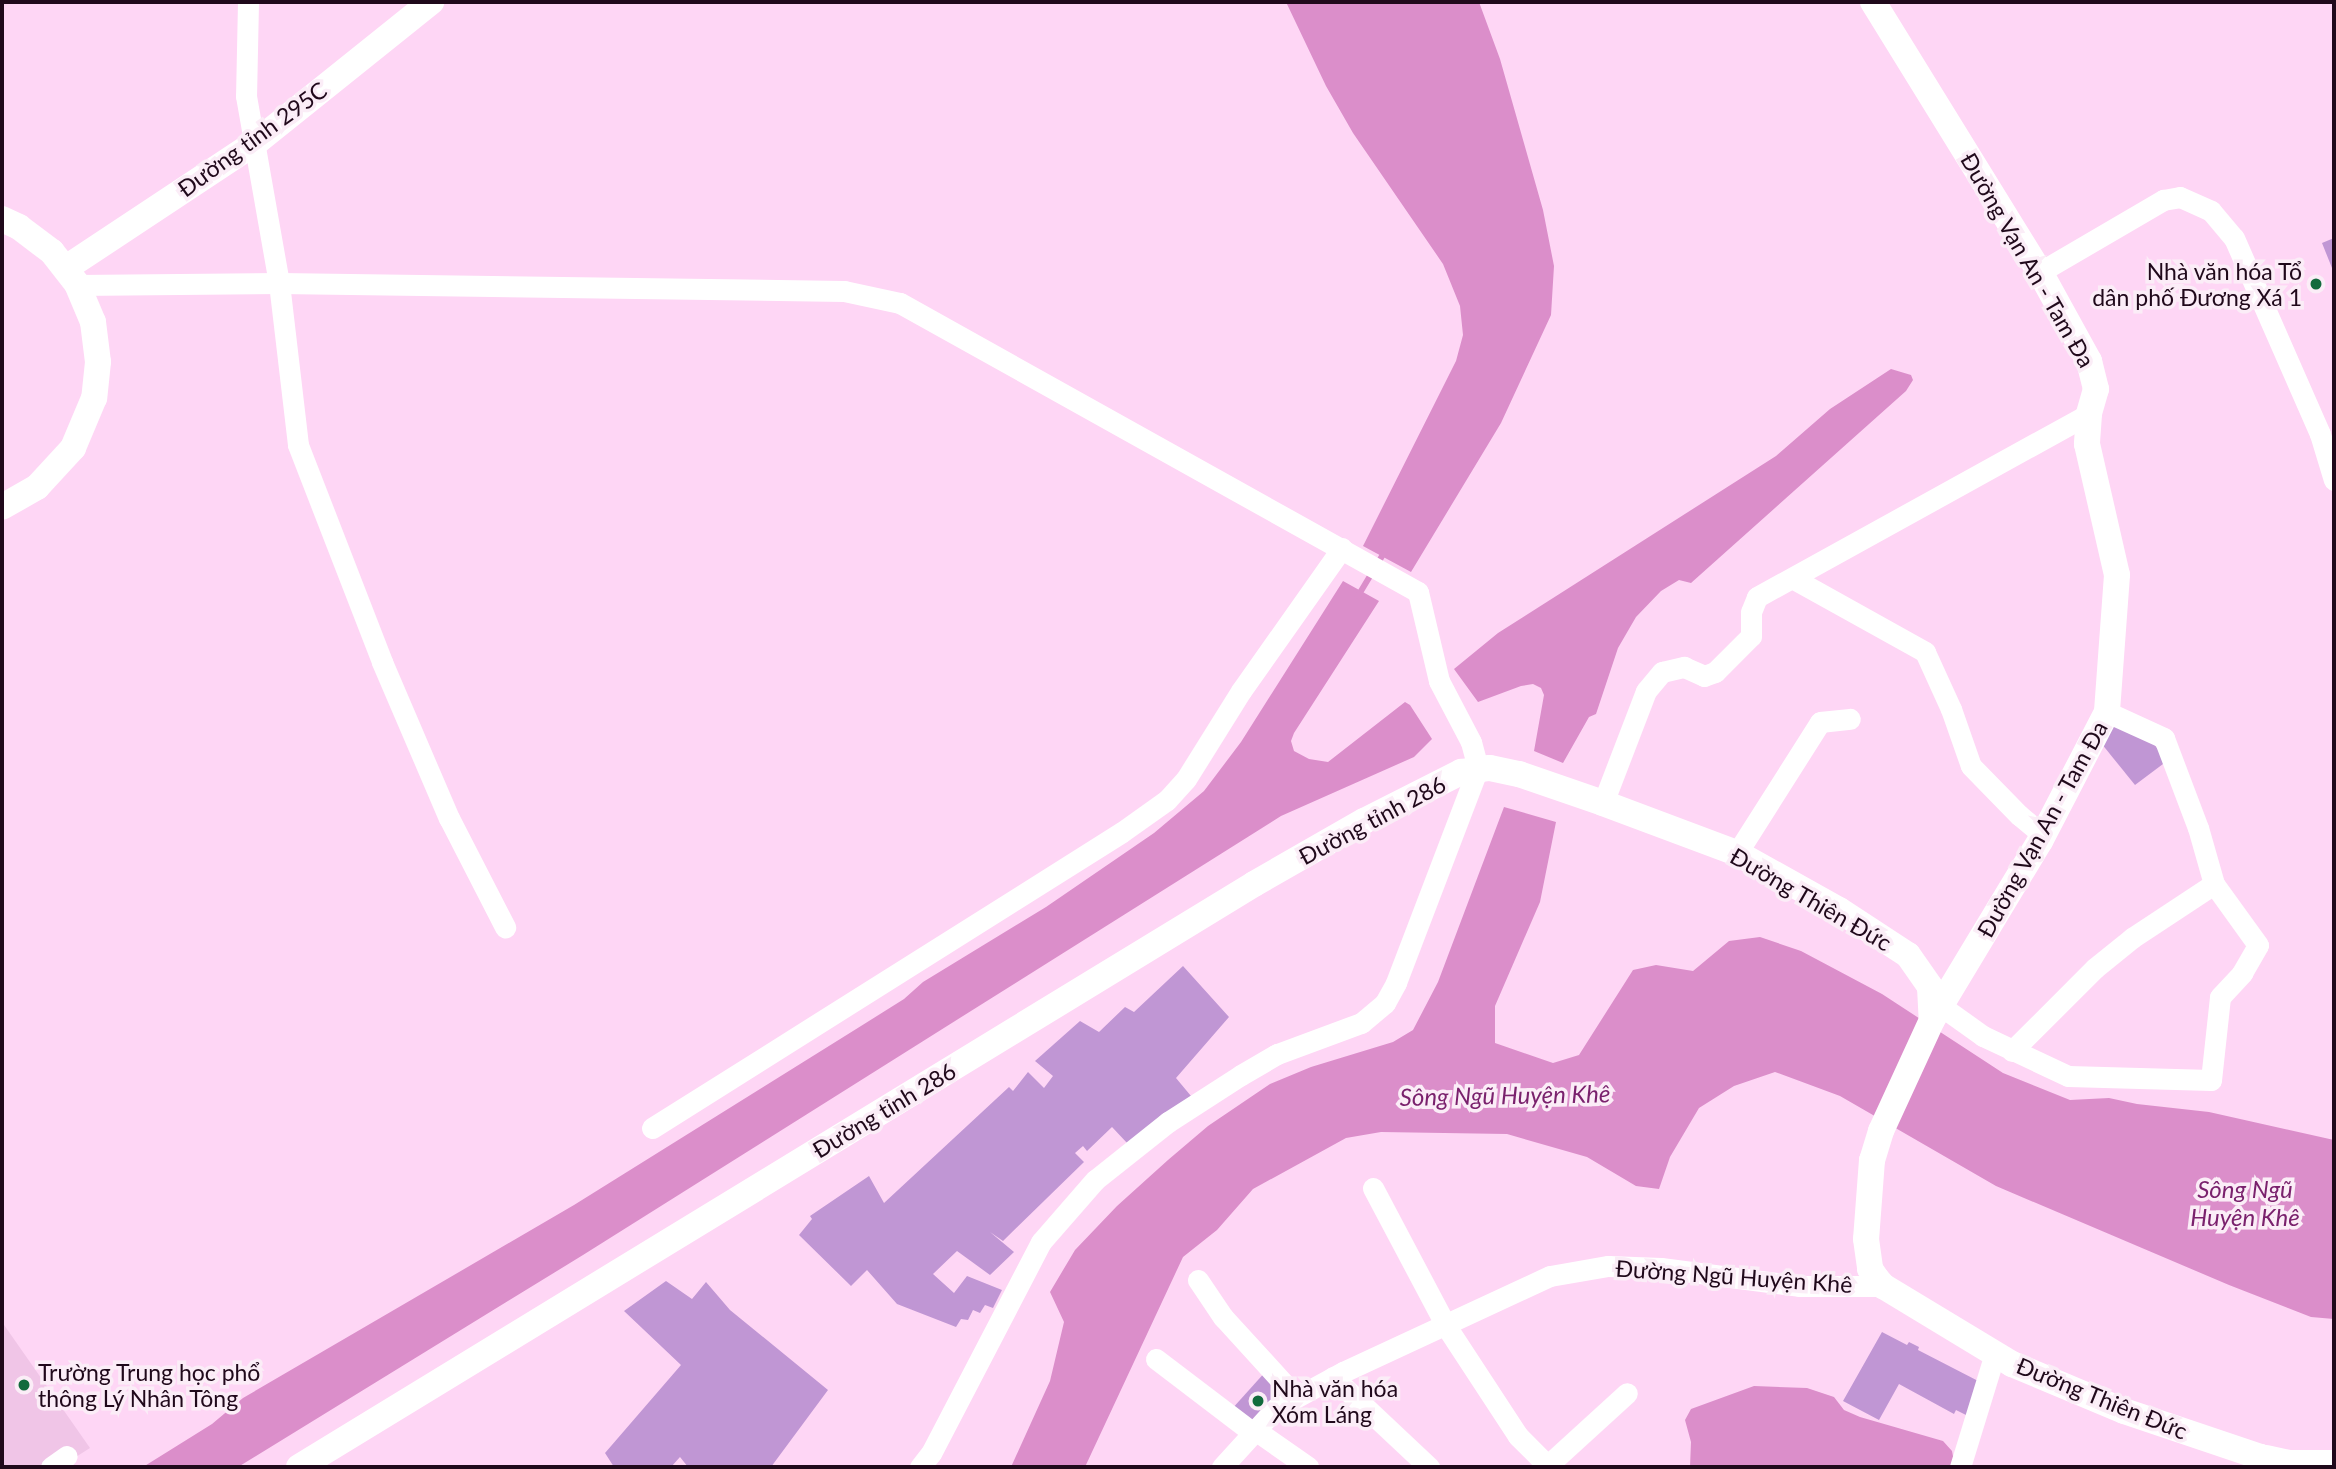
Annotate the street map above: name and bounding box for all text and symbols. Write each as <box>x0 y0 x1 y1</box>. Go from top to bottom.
street label: Đường tỉnh 295C <box>172 76 332 202</box>
street label: Đường Vạn An - Tam Đa <box>1955 147 2101 373</box>
place label: Nhà văn hóa Tổ dân phố Đương Xá 1 <box>2092 257 2302 311</box>
marker: Nhà văn hóa Tổ dân phố Đương Xá 1 <box>2308 276 2324 292</box>
street label: Đường Vạn An - Tam Đa <box>1970 715 2114 943</box>
street label: Đường tỉnh 286 <box>1294 770 1450 870</box>
street label: Đường Thiên Đức <box>1725 841 1897 957</box>
street label: Đường tỉnh 286 <box>807 1056 961 1164</box>
water label: Sông Ngũ Huyện Khê <box>1399 1079 1611 1111</box>
water label: Sông Ngũ Huyện Khê <box>2190 1175 2300 1231</box>
street label: Đường Ngũ Huyện Khê <box>1615 1254 1853 1298</box>
street label: Đường Thiên Đức <box>2012 1351 2192 1445</box>
place label: Trường Trung học phổ thông Lý Nhân Tông <box>38 1358 261 1412</box>
place label: Nhà văn hóa Xóm Láng <box>1272 1374 1399 1428</box>
marker: Trường Trung học phổ thông Lý Nhân Tông <box>16 1377 32 1393</box>
marker: Nhà văn hóa Xóm Láng <box>1250 1393 1266 1409</box>

